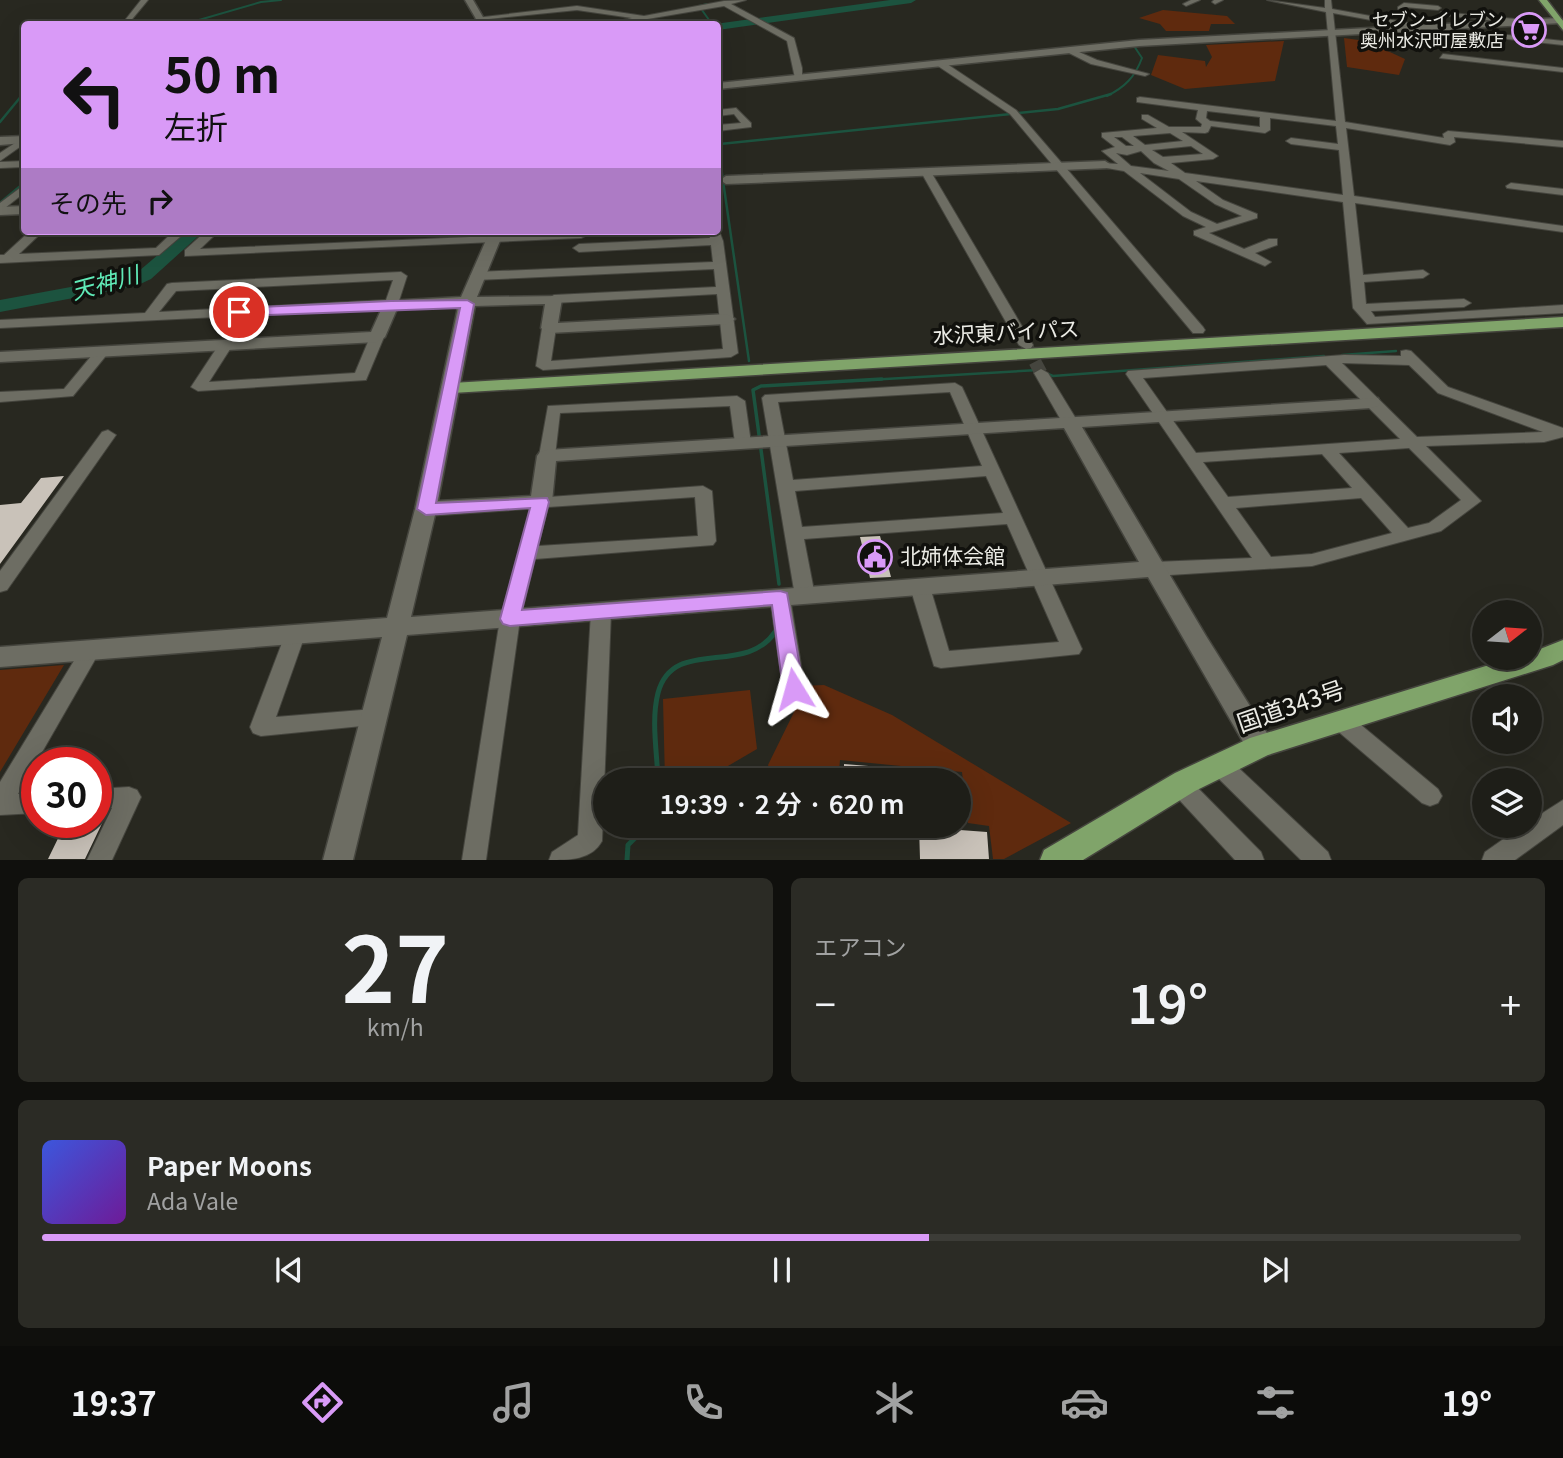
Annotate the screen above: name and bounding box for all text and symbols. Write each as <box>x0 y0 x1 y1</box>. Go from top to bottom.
place label: セブン-イレブン 奥州水沢町屋敷店 <box>1360 5 1504 52</box>
supermarket icon: セブン-イレブン 奥州水沢町屋敷店 <box>1510 11 1548 49</box>
text: 50 m <box>164 36 280 107</box>
icon: left <box>49 49 140 140</box>
text: 左折 <box>164 102 228 148</box>
icon: right <box>141 182 179 220</box>
text: その先 <box>49 183 127 220</box>
water label: 天神川 <box>67 255 145 306</box>
pin <box>209 282 269 342</box>
icon: arrive <box>220 293 258 331</box>
street label: 水沢東バイパス <box>932 312 1080 350</box>
public building icon: 北姉体会館 <box>856 538 894 576</box>
place label: 北姉体会館 <box>900 540 1005 570</box>
north arrow <box>1472 600 1542 670</box>
map controls <box>1472 600 1542 838</box>
position arrow <box>757 652 831 726</box>
street label: 国道343号 <box>1232 670 1349 739</box>
button: sound <box>1472 684 1542 754</box>
speed limit sign: 30 <box>21 747 112 838</box>
button: layers <box>1472 768 1542 838</box>
text: 19:39 · 2 分 · 620 m <box>659 784 905 821</box>
text: 27 <box>342 897 449 1029</box>
text: エアコン <box>815 929 907 963</box>
text: 19° <box>1127 964 1208 1039</box>
text: − <box>815 975 836 1030</box>
text: + <box>1500 975 1521 1030</box>
text: km/h <box>367 1009 424 1043</box>
text: Paper Moons <box>147 1146 312 1183</box>
text: Ada Vale <box>147 1183 238 1217</box>
icon: previous <box>270 1251 308 1289</box>
icon: pause <box>763 1251 801 1289</box>
icon: next <box>1256 1251 1294 1289</box>
icon: directions <box>298 1378 347 1427</box>
icon: music <box>489 1378 538 1427</box>
icon: phone <box>679 1378 728 1427</box>
icon: climate <box>870 1378 919 1427</box>
icon: car <box>1060 1378 1109 1427</box>
icon: filters <box>1251 1378 1300 1427</box>
text: 19:37 <box>71 1379 157 1425</box>
text: 19° <box>1442 1379 1492 1425</box>

